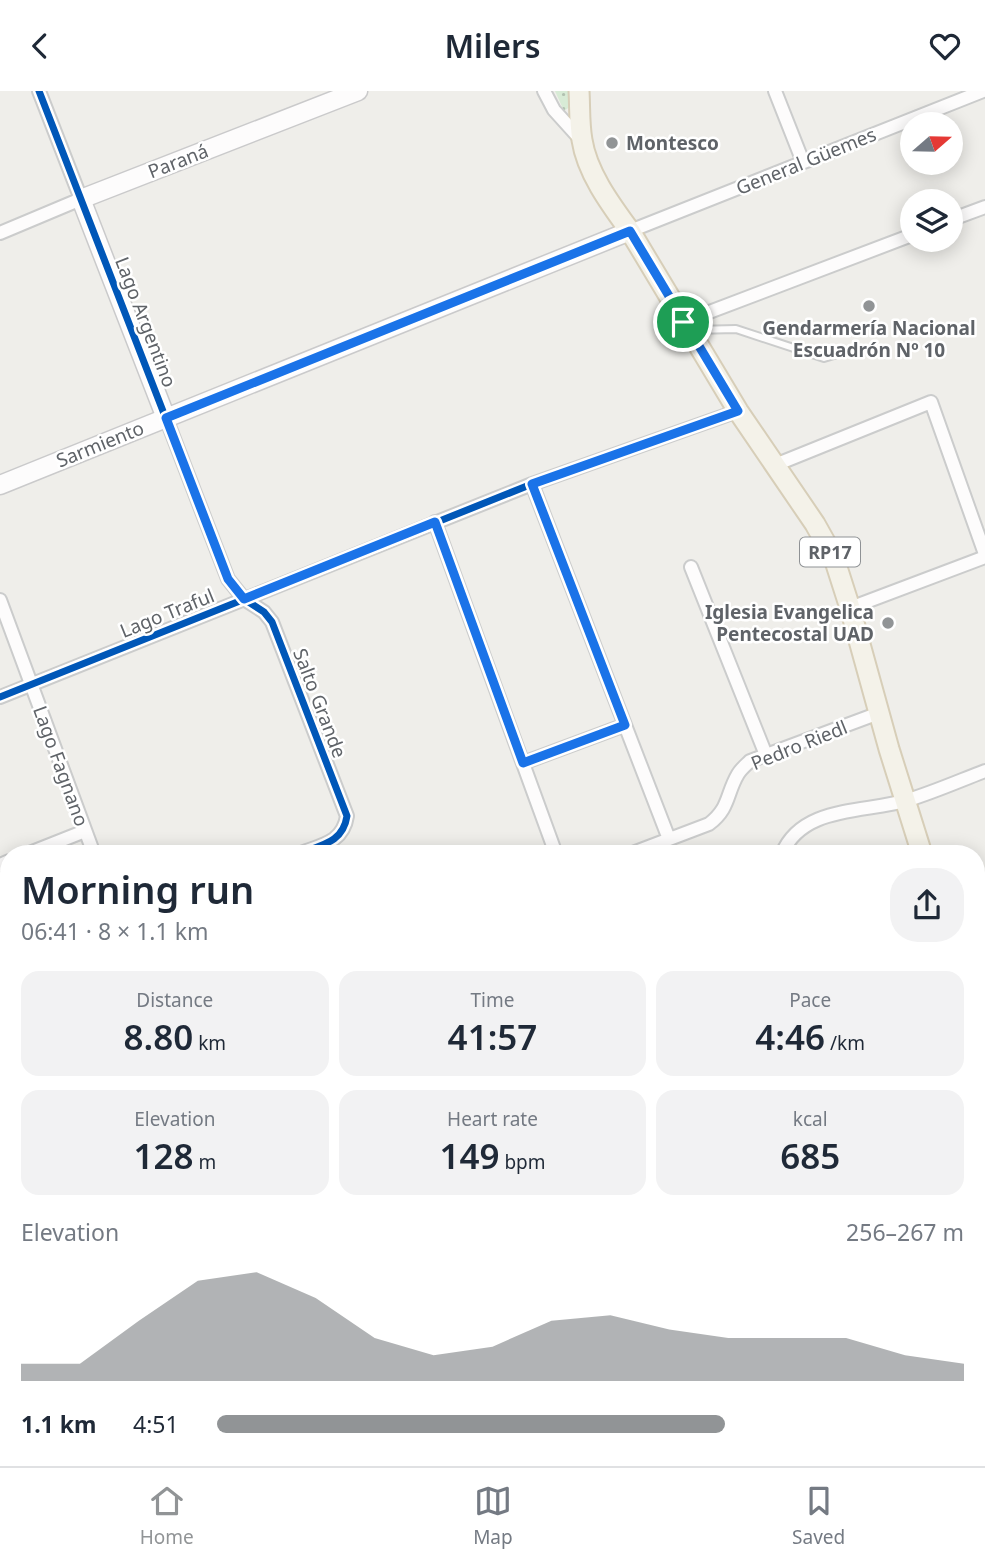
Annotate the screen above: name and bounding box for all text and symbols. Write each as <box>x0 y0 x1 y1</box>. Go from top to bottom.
text: Milers <box>444 24 541 67</box>
icon: back <box>21 27 59 65</box>
icon: heart <box>926 27 964 65</box>
north arrow <box>900 112 962 175</box>
map controls <box>900 112 963 252</box>
street label: General Güemes <box>732 121 880 201</box>
place label: Montesco <box>626 130 719 156</box>
marker: Montesco <box>604 135 620 151</box>
street label: Paraná <box>144 138 212 184</box>
button: layers <box>900 189 963 252</box>
street label: Lago Argentino <box>109 253 183 391</box>
pin <box>653 292 713 352</box>
marker: Gendarmería Nacional Escuadrón Nº 10 <box>861 298 877 314</box>
icon: arrive <box>664 303 702 341</box>
place label: Gendarmería Nacional Escuadrón Nº 10 <box>762 315 976 363</box>
street label: Sarmiento <box>52 415 148 473</box>
road number: RP17 <box>800 538 860 567</box>
street label: Lago Traful <box>116 582 218 644</box>
place label: Iglesia Evangelica Pentecostal UAD <box>705 599 874 647</box>
marker: Iglesia Evangelica Pentecostal UAD <box>880 615 896 631</box>
street label: Salto Grande <box>287 644 353 762</box>
street label: Lago Fagnano <box>27 702 95 830</box>
street label: Pedro Riedl <box>747 714 851 776</box>
text: Morning run <box>21 863 254 915</box>
button: share <box>890 868 964 942</box>
text: 06:41 · 8 × 1.1 km <box>21 915 208 947</box>
text: Distance <box>136 987 213 1013</box>
text: Time <box>471 987 514 1013</box>
text: Pace <box>789 987 831 1013</box>
text: 8.80 <box>124 1013 193 1060</box>
text: 41:57 <box>448 1013 537 1060</box>
text: 4:46 <box>755 1013 825 1060</box>
text: km <box>193 1030 226 1056</box>
text: /km <box>825 1030 865 1056</box>
text: Elevation <box>134 1106 215 1132</box>
text: Heart rate <box>447 1106 538 1132</box>
text: kcal <box>793 1106 828 1132</box>
text: 128 <box>133 1132 194 1179</box>
text: 149 <box>439 1132 499 1179</box>
text: 685 <box>780 1132 840 1179</box>
text: m <box>194 1149 216 1175</box>
text: bpm <box>499 1149 546 1175</box>
text: Elevation <box>21 1216 119 1248</box>
text: 256–267 m <box>846 1216 964 1248</box>
text: 1.1 km <box>21 1408 96 1440</box>
text: 4:51 <box>133 1408 179 1440</box>
tab: Home <box>140 1482 194 1550</box>
tab: Map <box>473 1482 513 1550</box>
tab: Saved <box>792 1482 845 1550</box>

